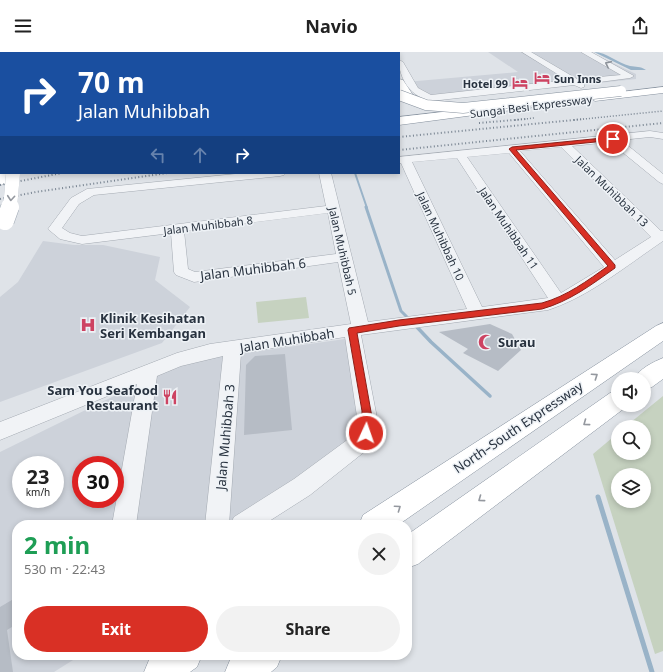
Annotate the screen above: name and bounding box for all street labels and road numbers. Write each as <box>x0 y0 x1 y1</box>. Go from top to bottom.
street label: Sungai Besi Expressway <box>469 91 593 121</box>
street label: Jalan Muhibbah 13 <box>571 151 652 230</box>
street label: Jalan Muhibbah 11 <box>475 183 542 272</box>
street label: Jalan Muhibbah 10 <box>413 188 468 283</box>
street label: Jalan Muhibbah 5 <box>325 205 360 296</box>
street label: Jalan Muhibbah 8 <box>161 212 254 238</box>
street label: Jalan Muhibbah 6 <box>197 254 307 285</box>
street label: Jalan Muhibbah <box>236 324 336 357</box>
street label: North–South Expressway <box>450 377 587 477</box>
street label: Jalan Muhibbah 3 <box>211 383 239 493</box>

